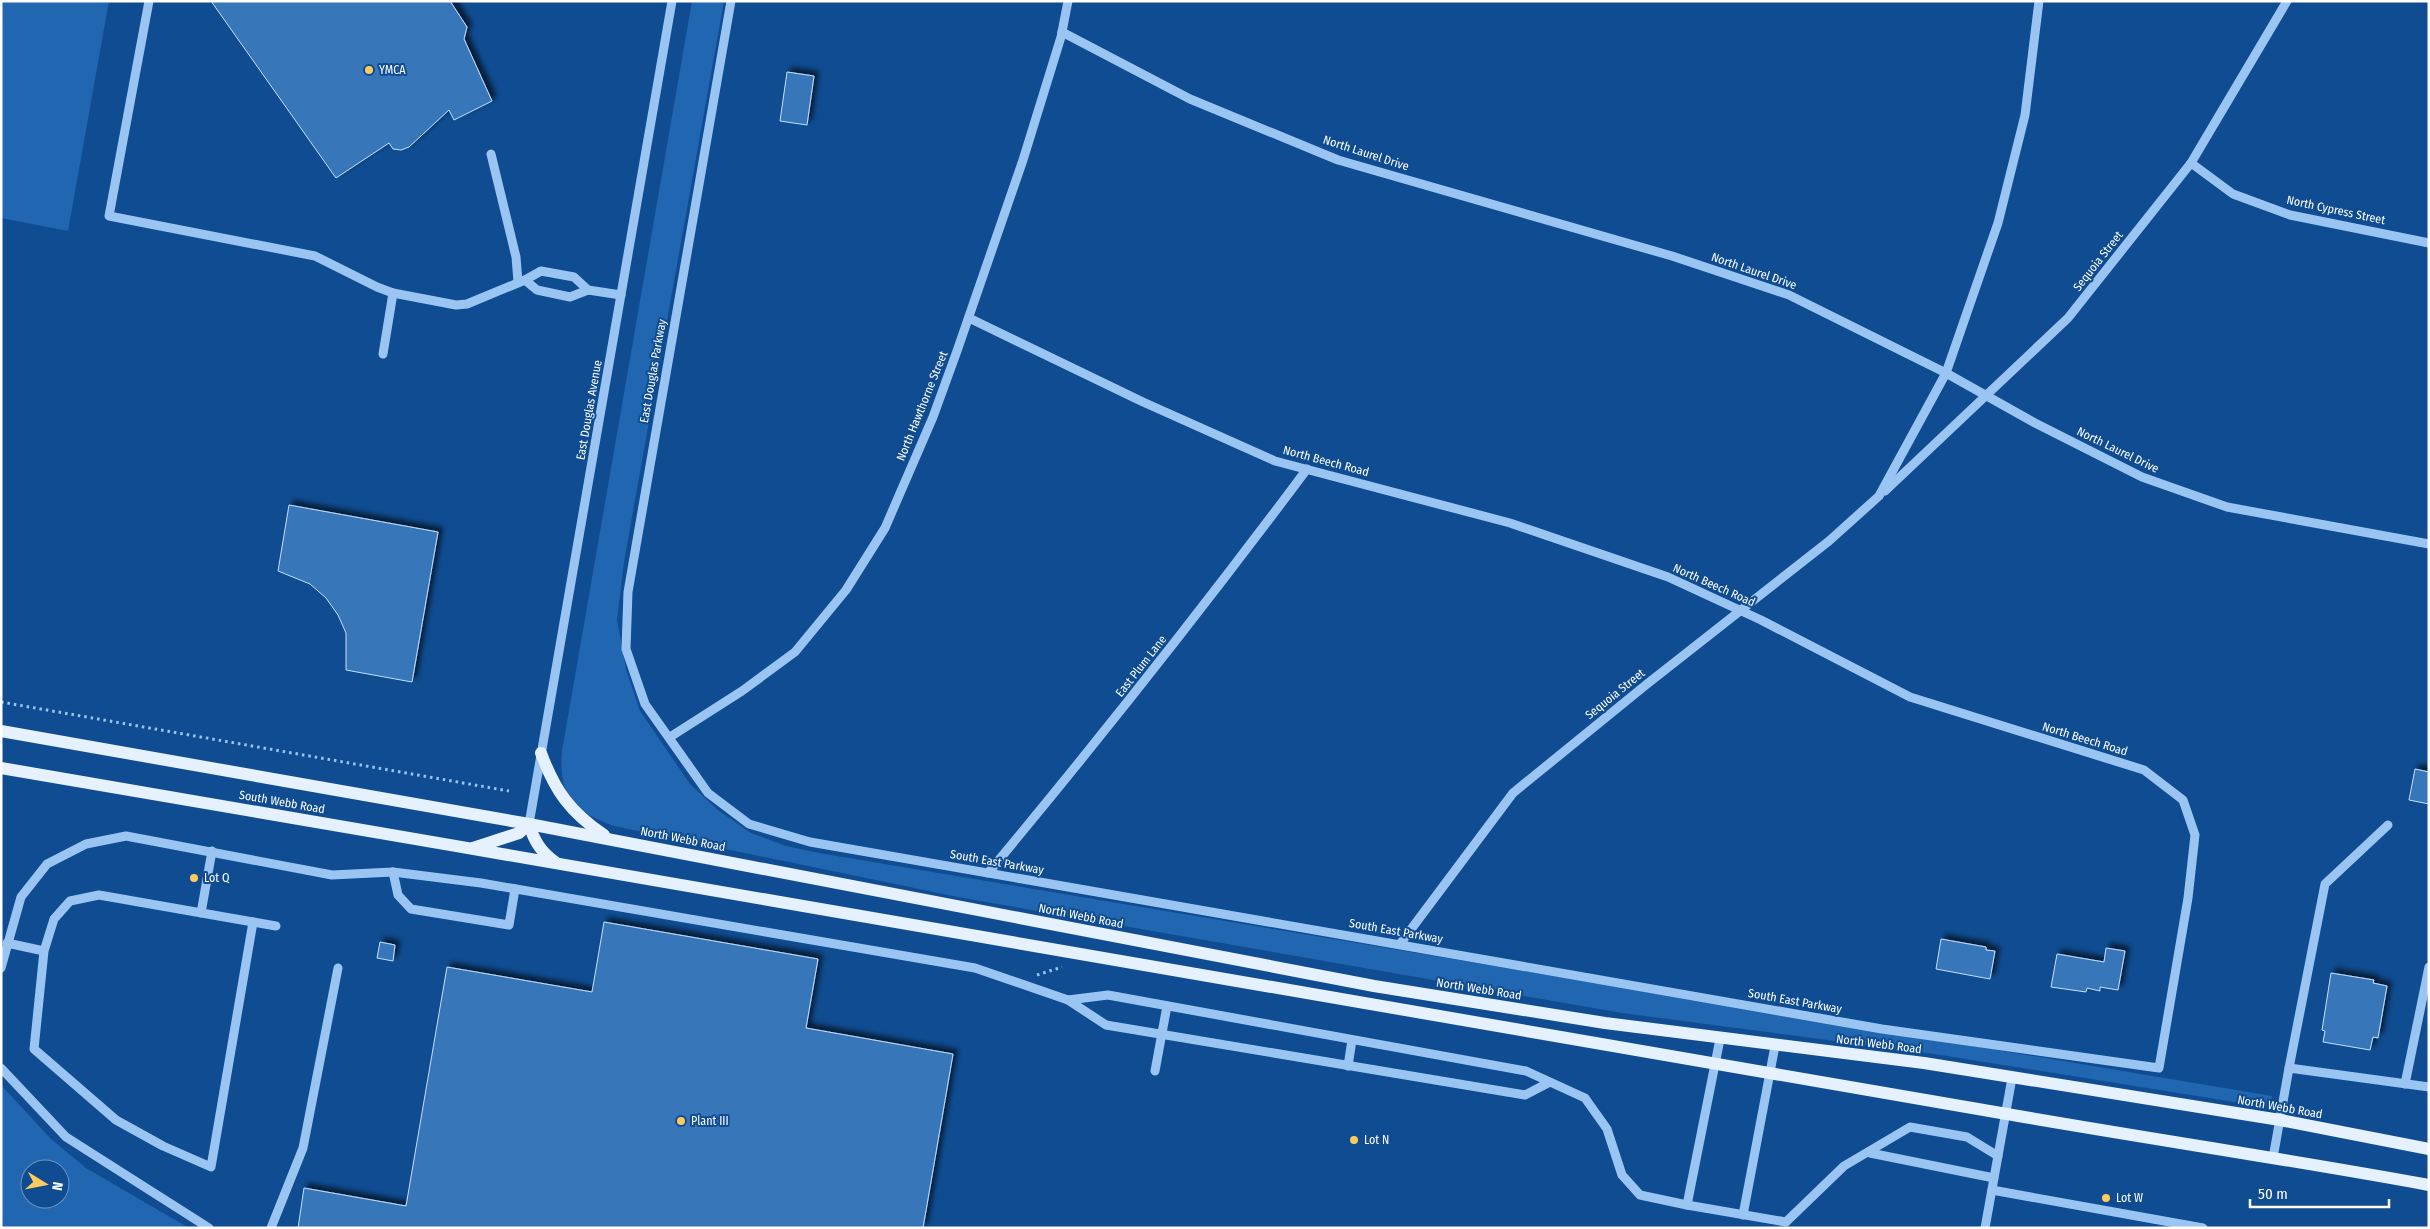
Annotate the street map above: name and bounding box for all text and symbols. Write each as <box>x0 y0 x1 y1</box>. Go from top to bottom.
place label: YMCA <box>379 63 406 77</box>
marker: YMCA <box>363 64 375 76</box>
street label: North Laurel Drive <box>1321 133 1411 173</box>
street label: North Cypress Street <box>2285 193 2387 227</box>
street label: Sequoia Street <box>2070 228 2126 294</box>
street label: North Laurel Drive <box>1709 250 1799 292</box>
street label: East Douglas Parkway <box>637 317 669 424</box>
street label: North Hawthorne Street <box>894 349 950 463</box>
street label: East Douglas Avenue <box>573 359 605 461</box>
street label: North Laurel Drive <box>2075 424 2161 476</box>
street label: North Beech Road <box>1281 443 1371 479</box>
street label: North Beech Road <box>1671 561 1757 609</box>
street label: East Plum Lane <box>1113 632 1169 700</box>
street label: Sequoia Street <box>1583 666 1647 722</box>
street label: North Beech Road <box>2041 719 2129 759</box>
street label: South Webb Road <box>238 788 326 816</box>
street label: North Webb Road <box>639 824 727 854</box>
street label: South East Parkway <box>949 847 1046 877</box>
place label: Lot Q <box>204 871 230 885</box>
marker: Lot Q <box>188 872 200 884</box>
street label: North Webb Road <box>1037 901 1125 931</box>
street label: South East Parkway <box>1348 916 1445 946</box>
street label: North Webb Road <box>1435 975 1523 1003</box>
street label: South East Parkway <box>1747 986 1844 1016</box>
street label: North Webb Road <box>1835 1032 1923 1056</box>
street label: North Webb Road <box>2236 1093 2324 1121</box>
place label: Plant III <box>691 1114 729 1128</box>
marker: Plant III <box>675 1115 687 1127</box>
place label: Lot N <box>1364 1133 1389 1147</box>
marker: Lot N <box>1348 1134 1360 1146</box>
north arrow <box>20 1159 70 1209</box>
scale bar <box>2250 1176 2389 1208</box>
text: N <box>48 1181 66 1192</box>
text: 50 m <box>2258 1185 2288 1203</box>
place label: Lot W <box>2116 1191 2143 1205</box>
marker: Lot W <box>2100 1192 2112 1204</box>

